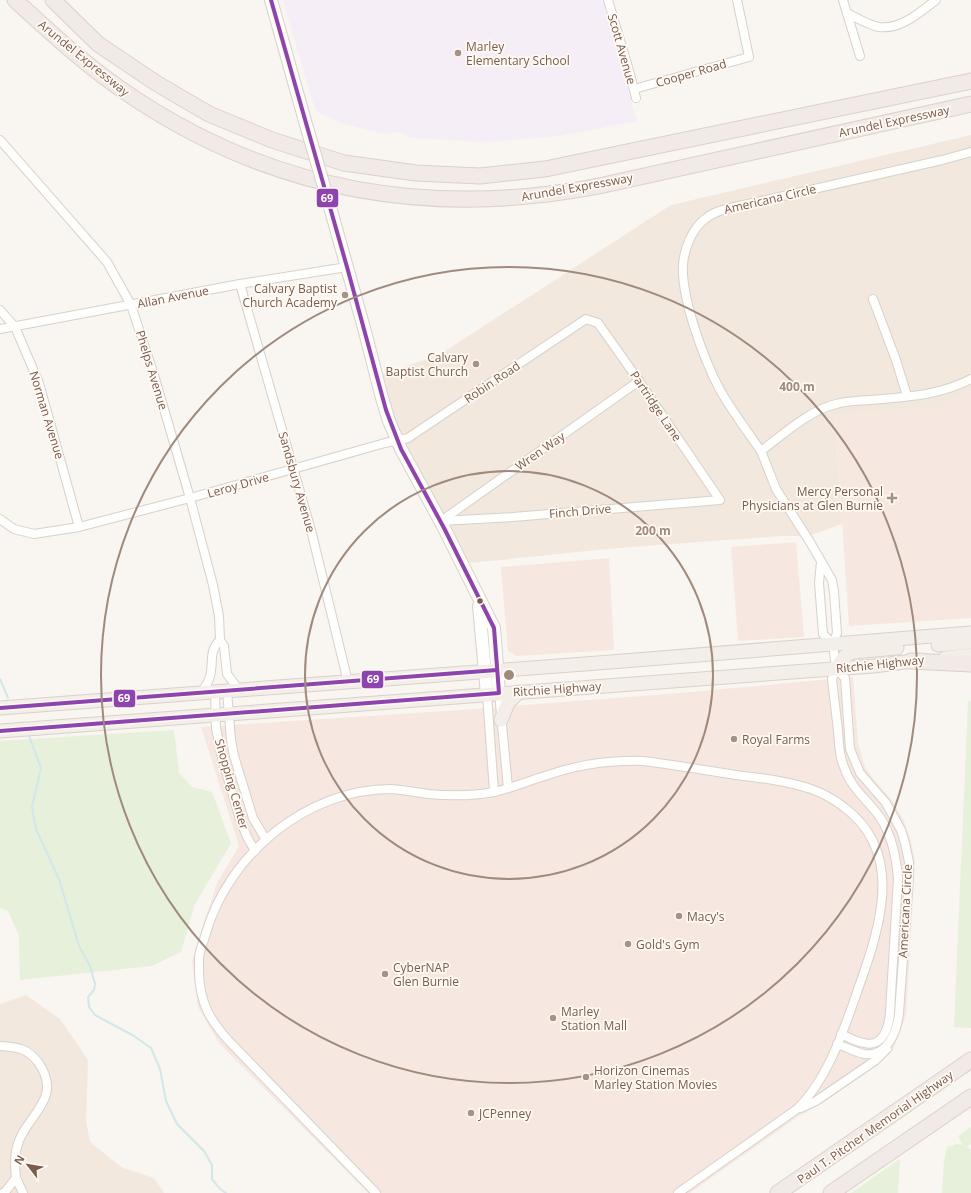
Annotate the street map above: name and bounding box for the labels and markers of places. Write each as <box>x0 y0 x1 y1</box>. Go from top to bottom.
place label: Marley Elementary School <box>466 38 570 69</box>
marker: Marley Elementary School <box>453 48 463 58</box>
place label: Calvary Baptist Church Academy <box>242 280 338 311</box>
marker: Calvary Baptist Church Academy <box>340 290 350 300</box>
place label: Calvary Baptist Church <box>386 349 469 380</box>
marker: Calvary Baptist Church <box>471 359 481 369</box>
place label: Mercy Personal Physicians at Glen Burnie <box>742 483 883 514</box>
marker: Mercy Personal Physicians at Glen Burnie <box>886 492 898 504</box>
unlabelled marker <box>475 596 485 606</box>
centre of rings <box>502 668 516 682</box>
place label: Royal Farms <box>742 731 810 748</box>
marker: Royal Farms <box>729 734 739 744</box>
place label: Macy's <box>687 908 725 925</box>
marker: Macy's <box>674 911 684 921</box>
place label: Gold's Gym <box>636 936 700 953</box>
marker: Gold's Gym <box>623 939 633 949</box>
place label: CyberNAP Glen Burnie <box>393 959 459 990</box>
marker: CyberNAP Glen Burnie <box>380 969 390 979</box>
place label: Marley Station Mall <box>561 1003 627 1034</box>
marker: Marley Station Mall <box>548 1013 558 1023</box>
place label: Horizon Cinemas Marley Station Movies <box>594 1062 718 1093</box>
marker: Horizon Cinemas Marley Station Movies <box>581 1072 591 1082</box>
place label: JCPenney <box>478 1105 532 1122</box>
marker: JCPenney <box>466 1108 476 1118</box>

